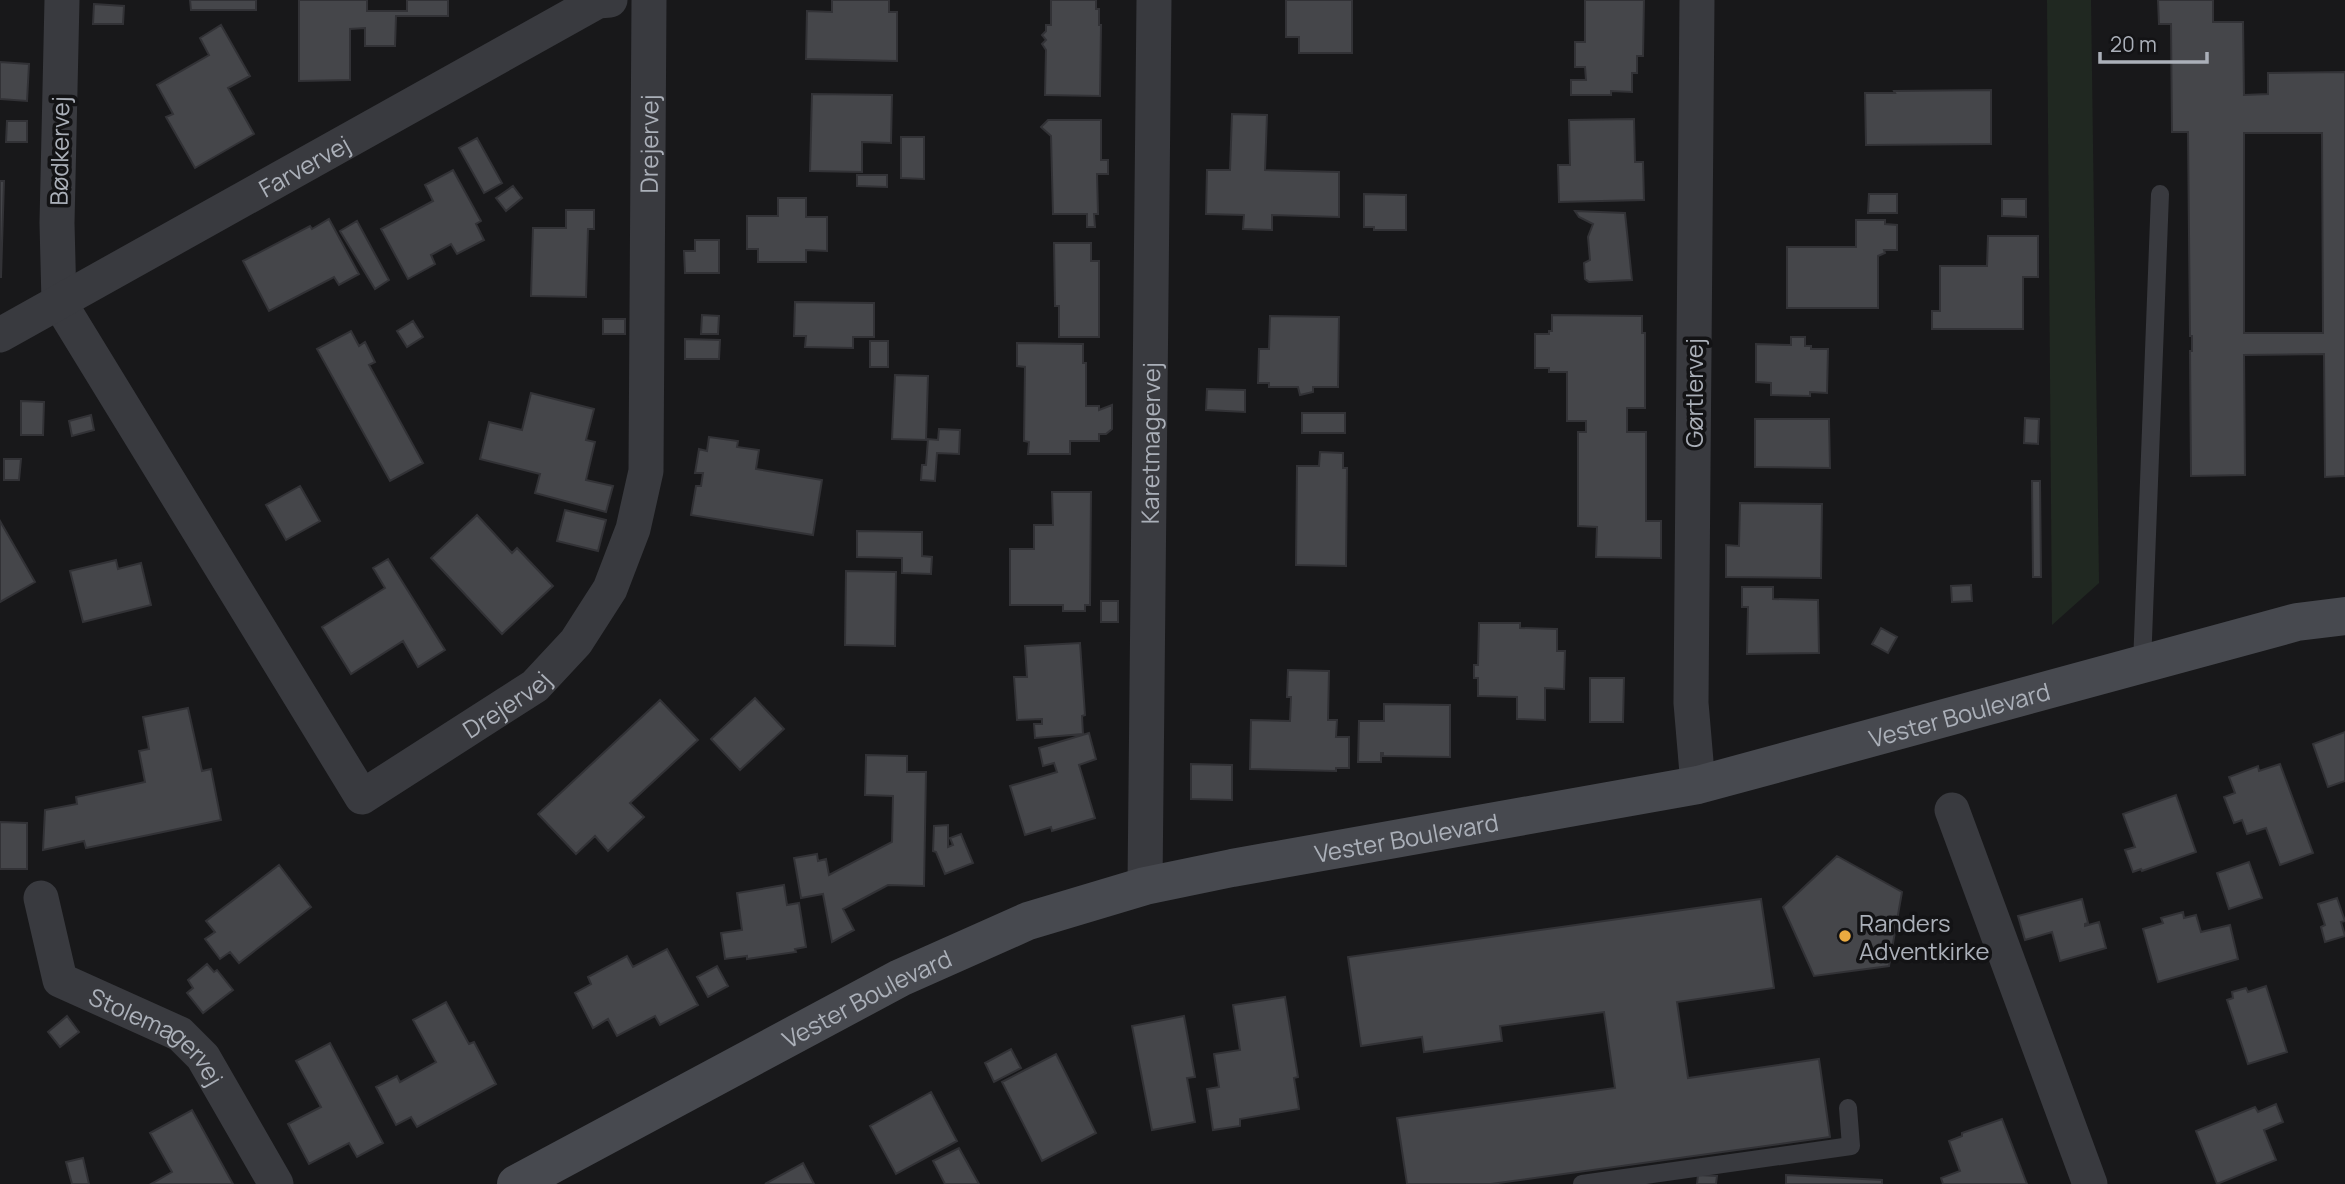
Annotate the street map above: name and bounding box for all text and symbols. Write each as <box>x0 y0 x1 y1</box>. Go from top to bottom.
scale bar <box>2100 21 2207 65</box>
text: 20 m <box>2110 30 2157 58</box>
street label: Drejervej <box>631 94 665 193</box>
street label: Bødkervej <box>42 96 76 206</box>
street label: Farvervej <box>252 127 355 204</box>
street label: Gørtlervej <box>1677 338 1710 448</box>
street label: Karetmagervej <box>1132 362 1167 524</box>
street label: Drejervej <box>456 663 558 745</box>
street label: Vester Boulevard <box>1865 674 2053 754</box>
street label: Vester Boulevard <box>1312 804 1501 870</box>
place label: Randers Adventkirke <box>1859 906 1990 967</box>
marker: Randers Adventkirke <box>1837 928 1853 944</box>
street label: Vester Boulevard <box>776 941 956 1055</box>
street label: Stolemagervej <box>84 979 232 1091</box>

